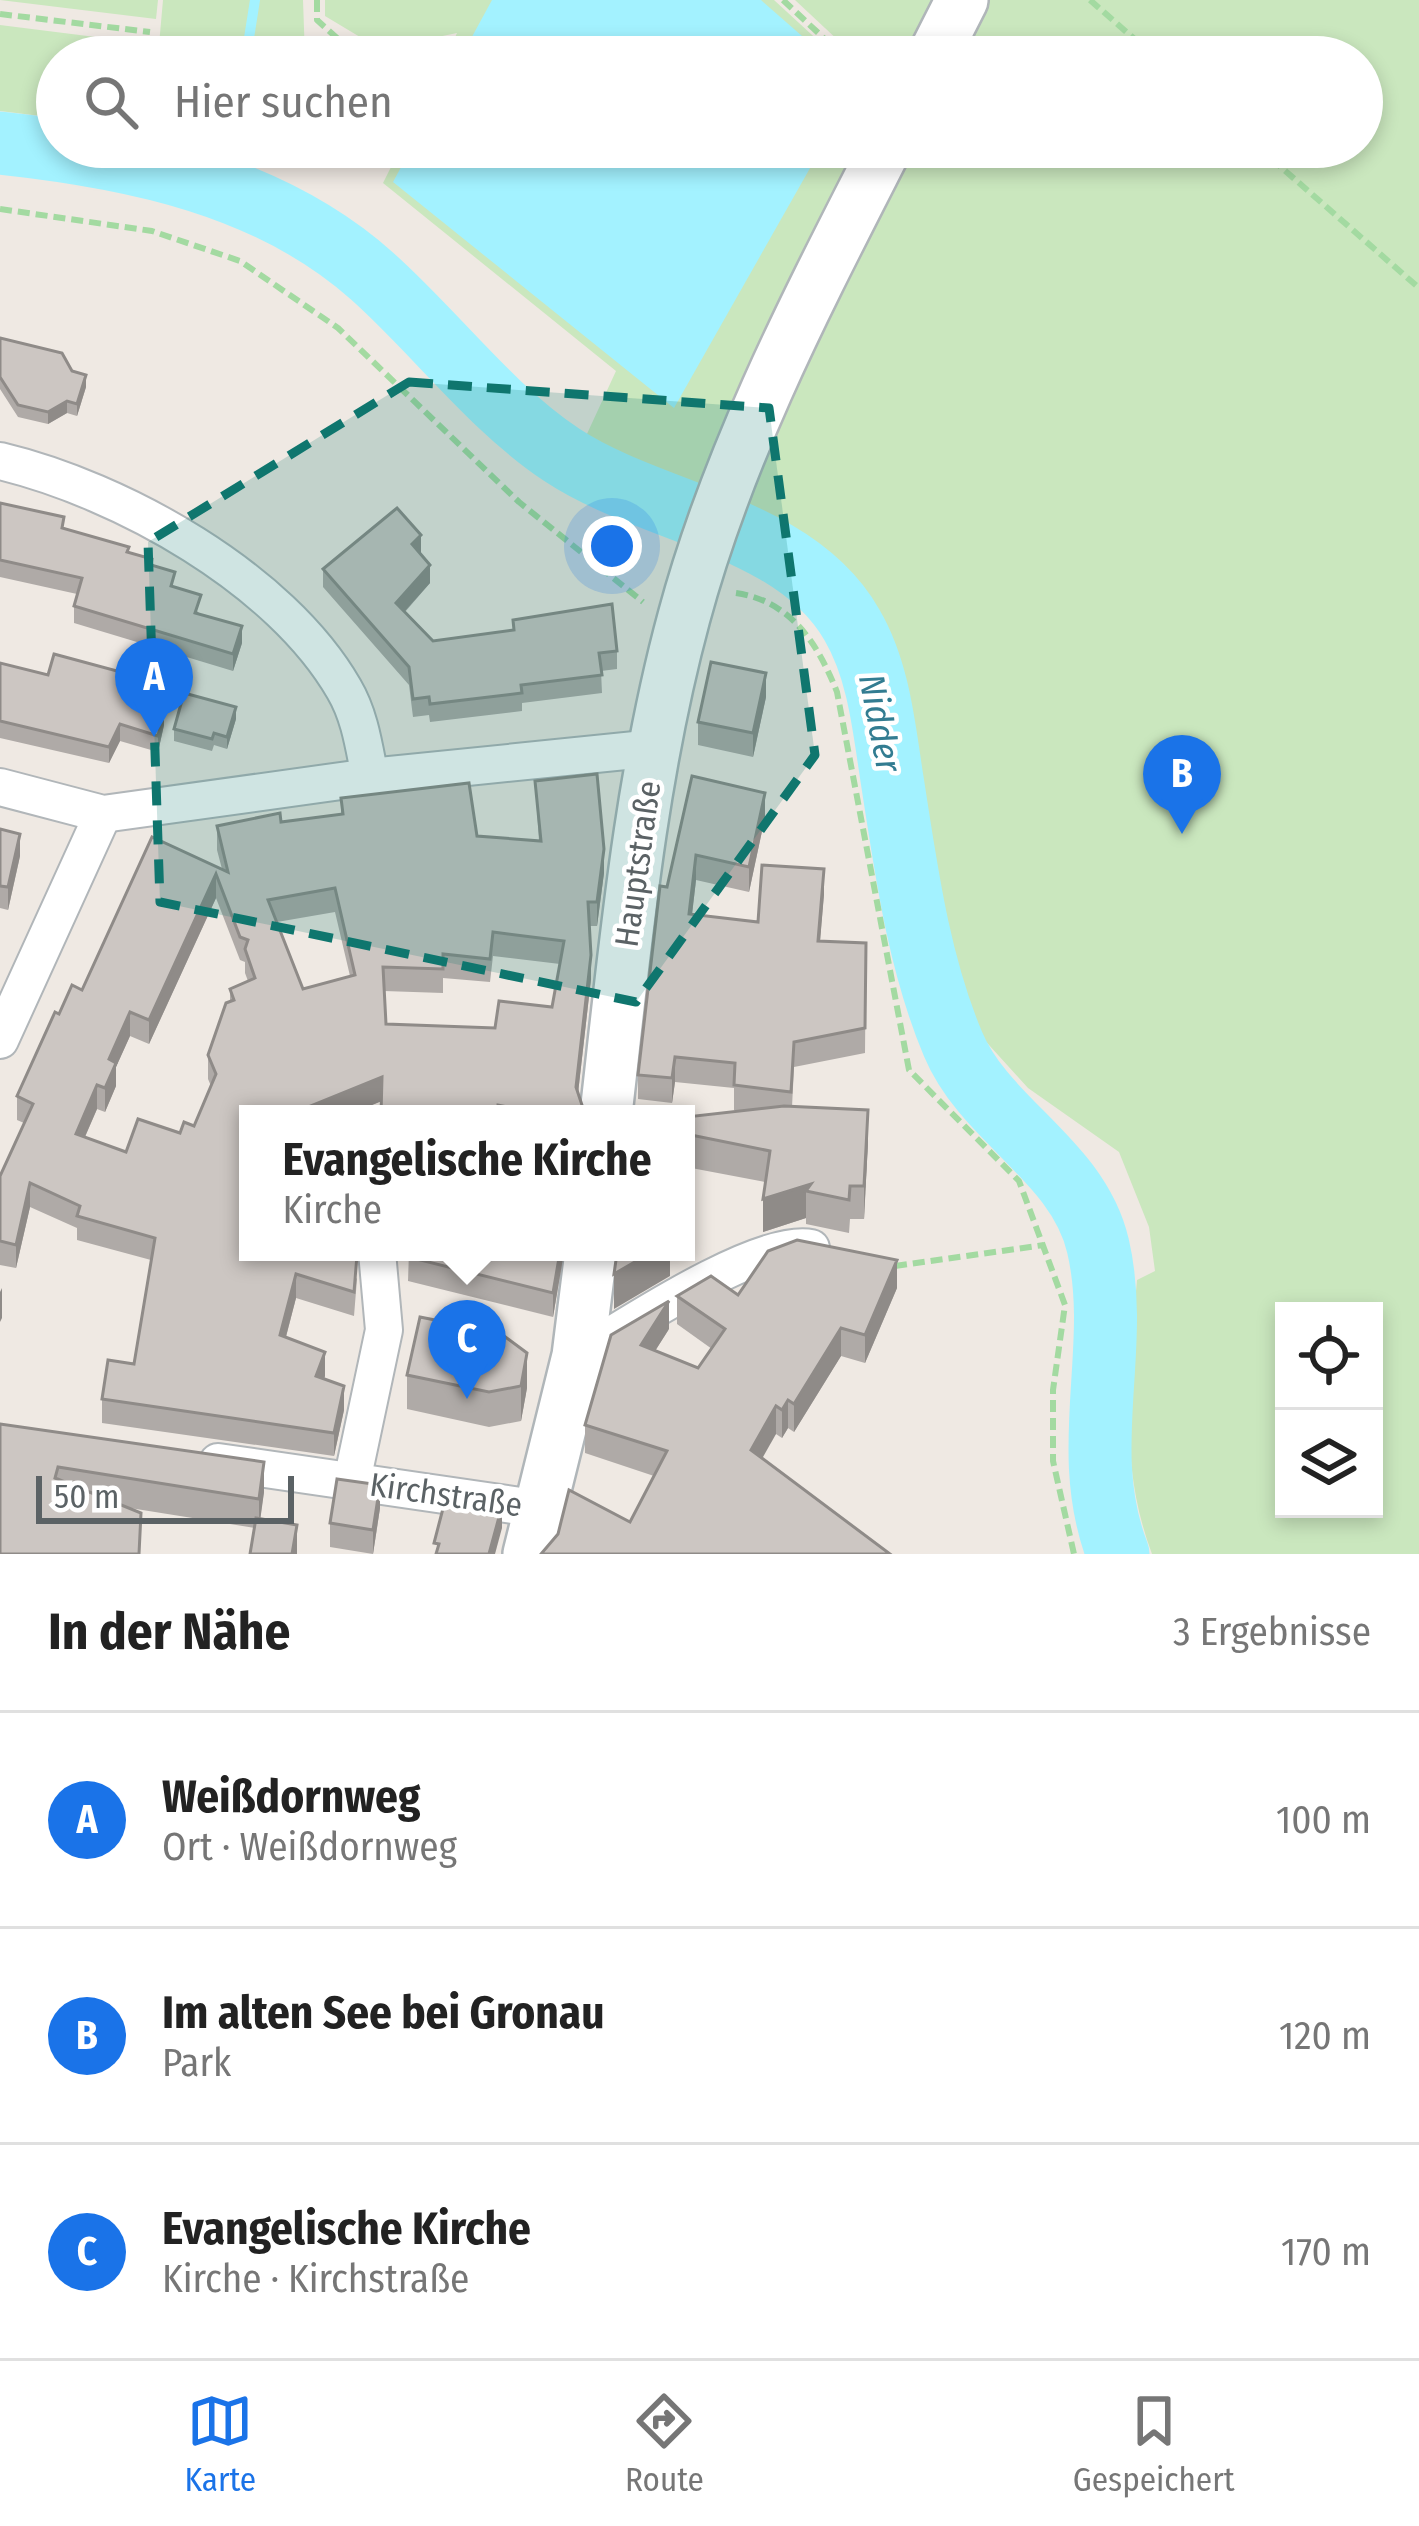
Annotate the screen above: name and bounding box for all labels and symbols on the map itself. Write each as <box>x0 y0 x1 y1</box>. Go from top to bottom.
your location <box>582 516 642 576</box>
pin: A <box>115 638 193 737</box>
water label: Nidder <box>849 670 911 777</box>
pin: B <box>1143 735 1221 834</box>
street label: Hauptstraße <box>607 778 669 950</box>
pin: C <box>428 1300 506 1399</box>
street label: Kirchstraße <box>367 1465 525 1525</box>
scale bar <box>36 1470 294 1523</box>

